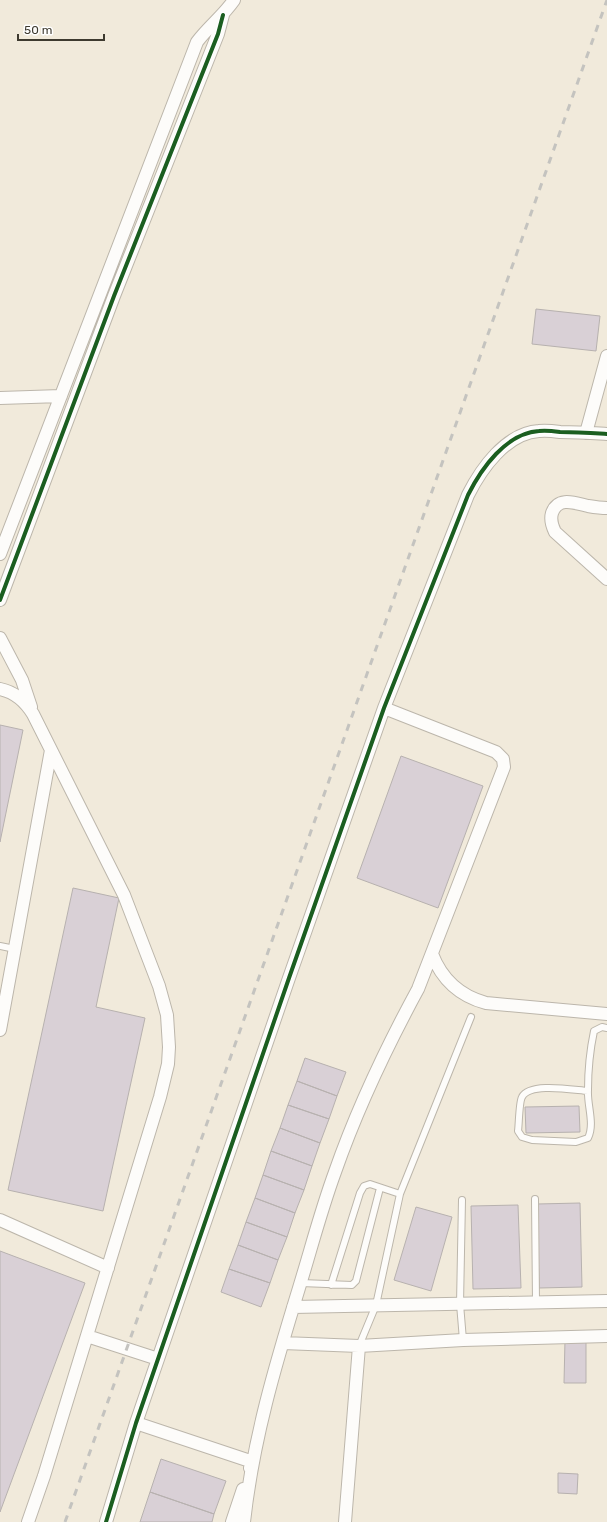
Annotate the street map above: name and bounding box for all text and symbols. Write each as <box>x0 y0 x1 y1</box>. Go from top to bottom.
scale bar <box>18 16 104 42</box>
text: 50 m <box>24 23 52 37</box>

